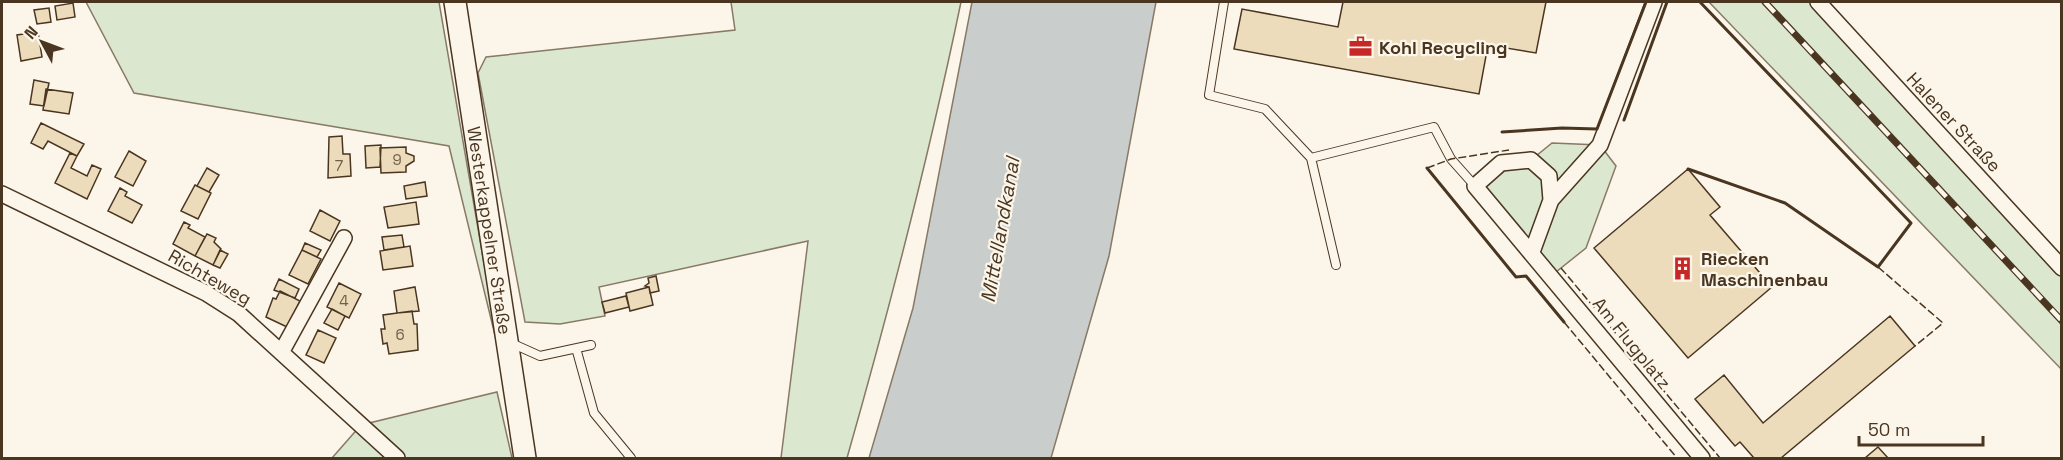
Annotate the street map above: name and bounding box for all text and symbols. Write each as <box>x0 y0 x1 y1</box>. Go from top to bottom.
north arrow <box>12 12 72 72</box>
text: N <box>20 22 43 43</box>
office icon: Kohl Recycling <box>1348 34 1374 60</box>
place label: Kohl Recycling <box>1379 36 1508 59</box>
street label: Halener Straße <box>1902 67 2006 177</box>
street label: Westerkappelner Straße <box>463 125 517 336</box>
house number: 9 <box>392 150 402 169</box>
water label: Mittellandkanal <box>974 153 1026 305</box>
house number: 7 <box>335 156 343 175</box>
street label: Richteweg <box>164 244 256 310</box>
place label: Riecken Maschinenbau <box>1701 247 1828 291</box>
building icon: Riecken Maschinenbau <box>1670 255 1696 281</box>
house number: 4 <box>339 291 349 310</box>
street label: Am Flugplatz <box>1588 292 1676 394</box>
house number: 6 <box>395 325 405 344</box>
scale bar <box>1859 409 1984 447</box>
text: 50 m <box>1868 418 1910 441</box>

